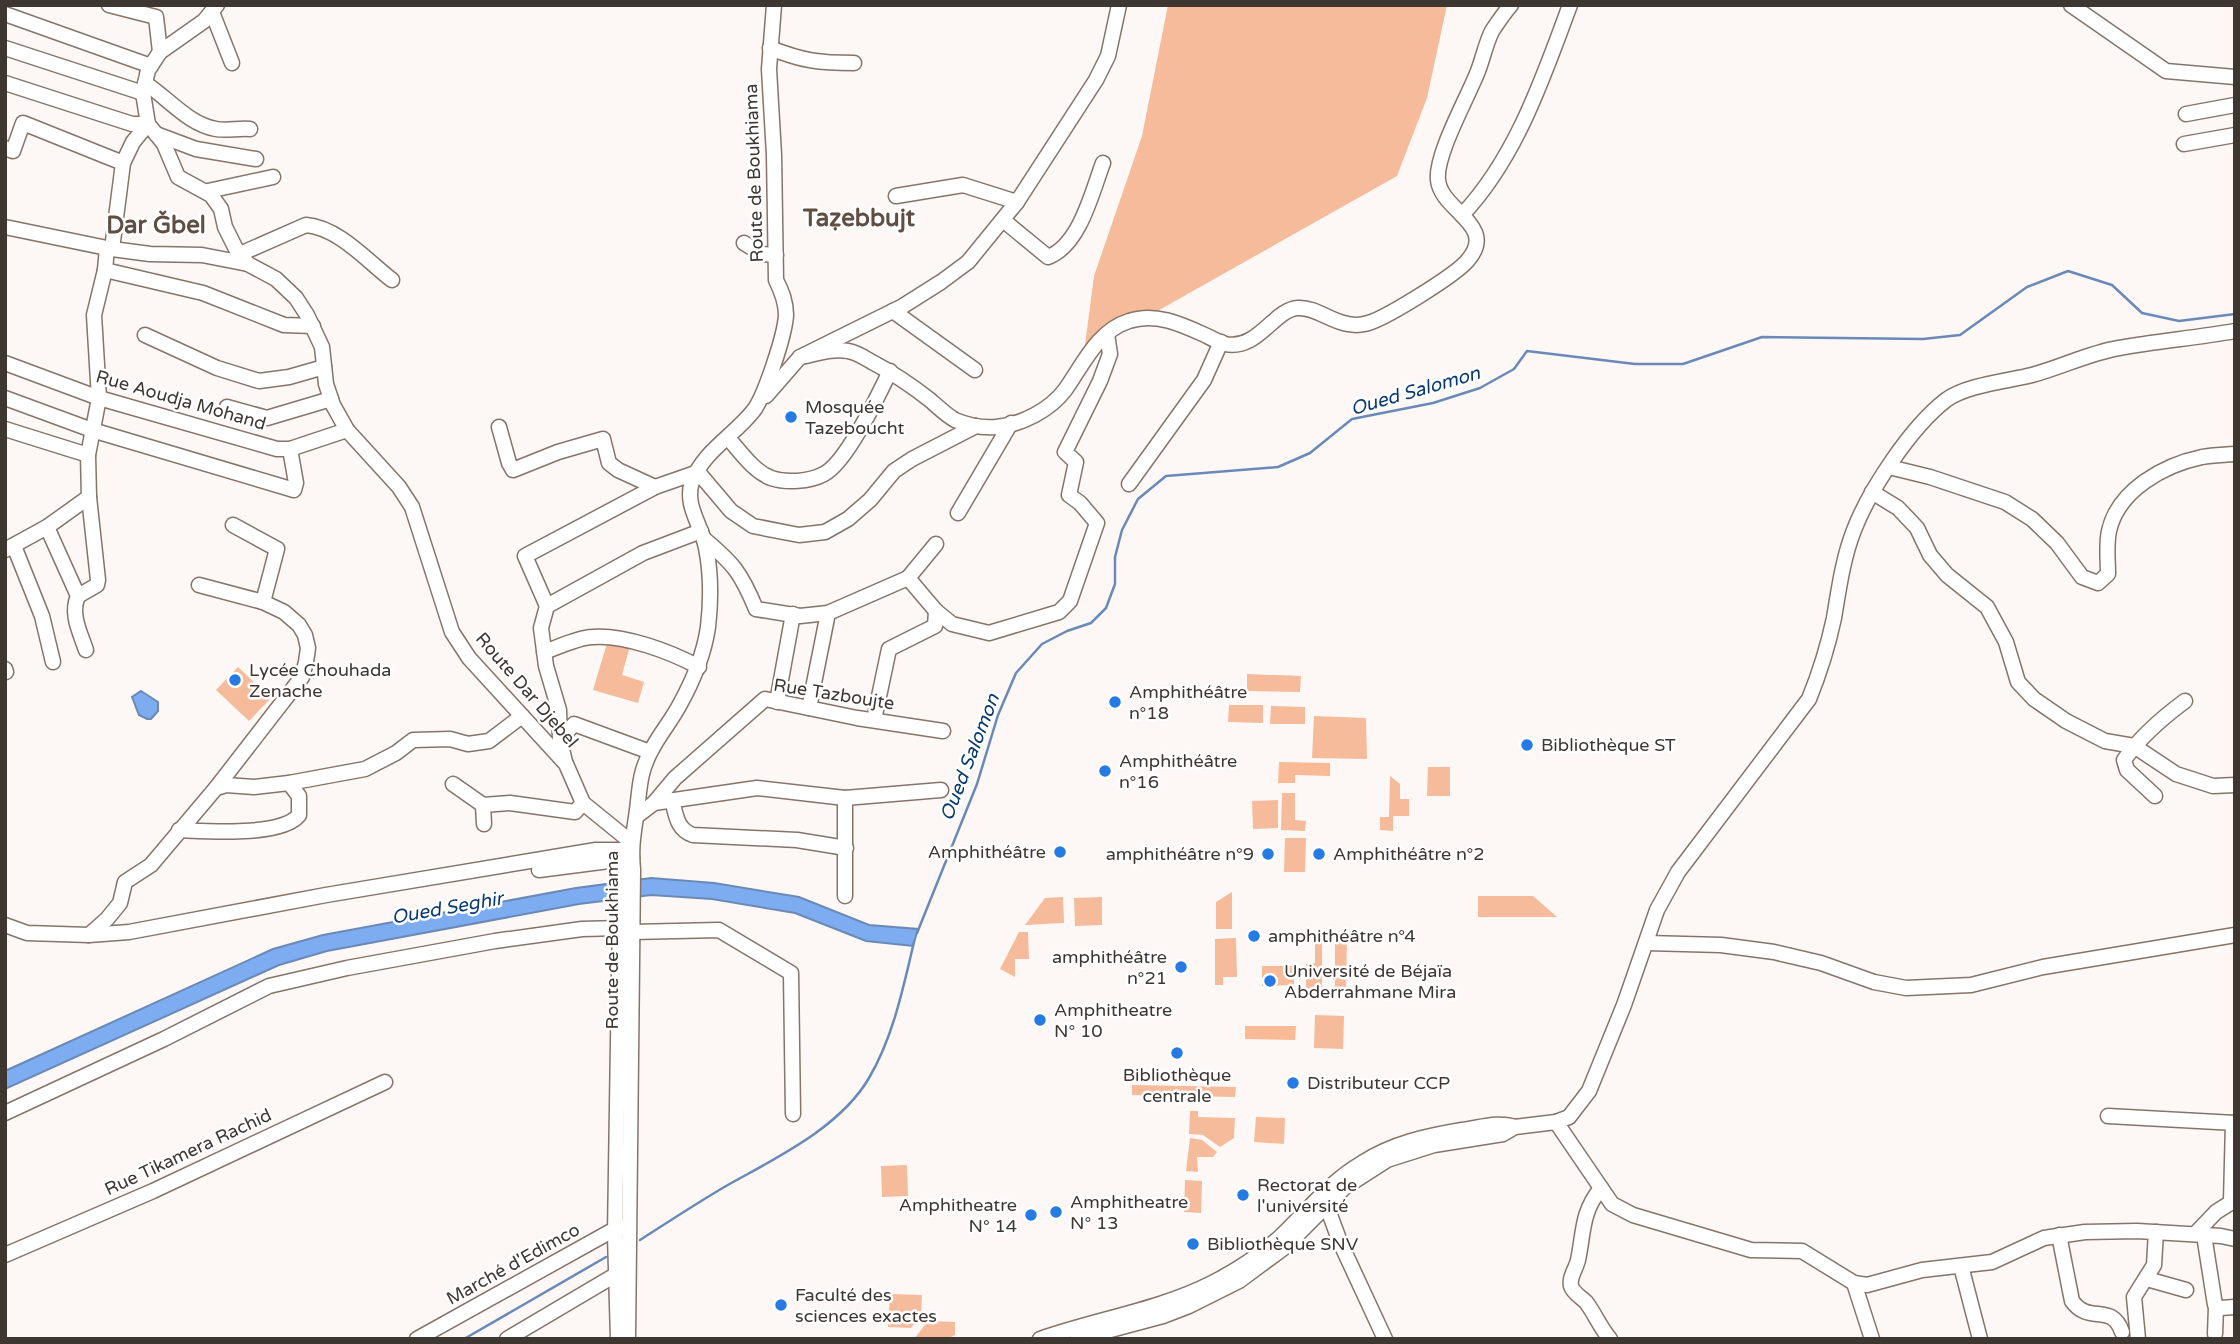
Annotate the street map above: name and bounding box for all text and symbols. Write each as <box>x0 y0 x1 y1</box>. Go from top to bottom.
street label: Route de Boukhiama <box>740 83 768 263</box>
district label: Taẓebbujt <box>802 204 916 233</box>
district label: Dar Ǧbel <box>106 210 206 240</box>
water label: Oued Salomon <box>1348 362 1483 420</box>
street label: Rue Aoudja Mohand <box>93 365 269 435</box>
place label: Mosquée Tazeboucht <box>805 396 904 439</box>
marker: Mosquée Tazeboucht <box>783 409 799 425</box>
street label: Route Dar Djebel <box>471 628 583 752</box>
place label: Lycée Chouhada Zenache <box>249 659 391 702</box>
marker: Lycée Chouhada Zenache <box>227 672 243 688</box>
street label: Rue Tazboujte <box>772 674 896 714</box>
place label: Amphithéâtre n°18 <box>1129 681 1247 724</box>
water label: Oued Salomon <box>936 691 1004 824</box>
marker: Amphithéâtre n°18 <box>1107 694 1123 710</box>
place label: Bibliothèque ST <box>1541 734 1676 756</box>
marker: Bibliothèque ST <box>1519 737 1535 753</box>
place label: Amphithéâtre n°16 <box>1119 750 1237 793</box>
marker: Amphithéâtre n°16 <box>1097 763 1113 779</box>
place label: Amphithéâtre <box>928 841 1046 863</box>
place label: amphithéâtre n°9 <box>1106 843 1254 865</box>
place label: Amphithéâtre n°2 <box>1333 843 1485 865</box>
marker: Amphithéâtre <box>1052 844 1068 860</box>
marker: amphithéâtre n°9 <box>1260 846 1276 862</box>
marker: Amphithéâtre n°2 <box>1311 846 1327 862</box>
street label: Route de Boukhiama <box>601 851 623 1029</box>
water label: Oued Seghir <box>390 887 507 929</box>
place label: amphithéâtre n°4 <box>1268 925 1416 947</box>
marker: amphithéâtre n°4 <box>1246 928 1262 944</box>
place label: amphithéâtre n°21 <box>1052 946 1167 989</box>
marker: amphithéâtre n°21 <box>1173 959 1189 975</box>
place label: Université de Béjaïa Abderrahmane Mira <box>1284 960 1456 1003</box>
marker: Université de Béjaïa Abderrahmane Mira <box>1262 973 1278 989</box>
place label: Amphitheatre N° 10 <box>1054 999 1172 1042</box>
marker: Amphitheatre N° 10 <box>1032 1012 1048 1028</box>
marker: Bibliothèque centrale <box>1169 1045 1185 1061</box>
place label: Bibliothèque centrale <box>1123 1064 1231 1107</box>
place label: Distributeur CCP <box>1307 1072 1450 1094</box>
marker: Distributeur CCP <box>1285 1075 1301 1091</box>
street label: Rue Tikamera Rachid <box>101 1104 275 1200</box>
place label: Rectorat de l'université <box>1257 1174 1357 1217</box>
marker: Rectorat de l'université <box>1235 1187 1251 1203</box>
place label: Amphitheatre N° 13 <box>1070 1191 1188 1234</box>
place label: Amphitheatre N° 14 <box>899 1194 1017 1237</box>
marker: Amphitheatre N° 13 <box>1048 1204 1064 1220</box>
marker: Amphitheatre N° 14 <box>1023 1207 1039 1223</box>
street label: Marché d'Edimco <box>443 1218 584 1310</box>
place label: Bibliothèque SNV <box>1207 1233 1359 1255</box>
marker: Bibliothèque SNV <box>1185 1236 1201 1252</box>
place label: Faculté des sciences exactes <box>795 1284 937 1327</box>
marker: Faculté des sciences exactes <box>773 1297 789 1313</box>

